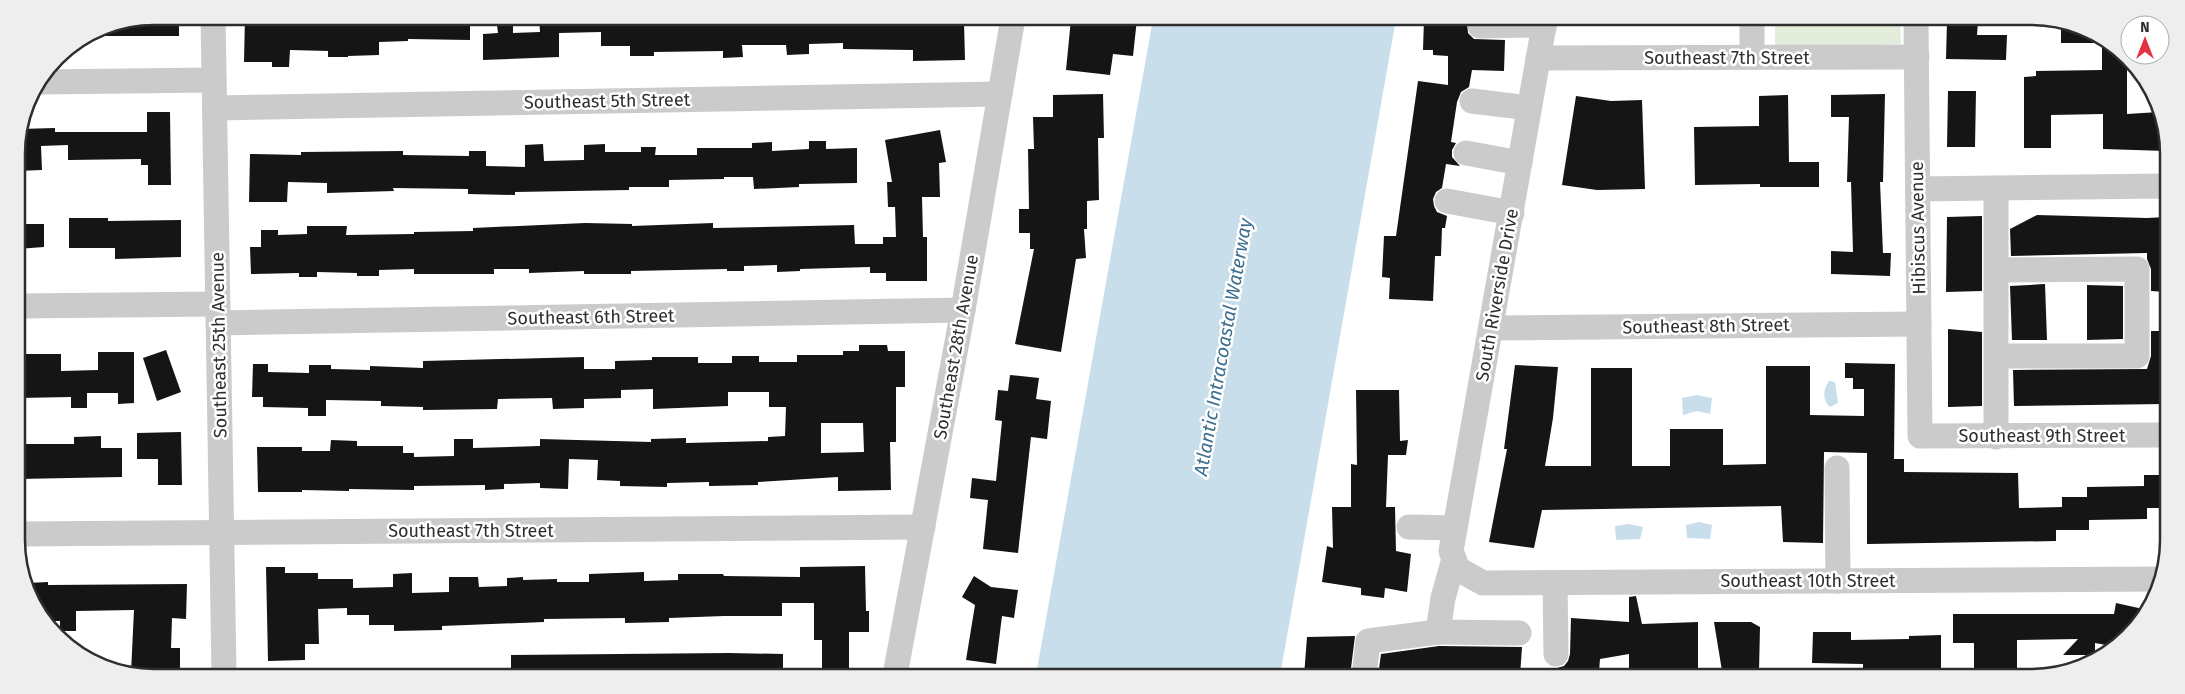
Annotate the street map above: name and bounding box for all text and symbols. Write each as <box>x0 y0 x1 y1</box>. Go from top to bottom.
north arrow <box>2120 15 2170 65</box>
text: N <box>2140 19 2150 36</box>
street label: Southeast 7th Street <box>1644 47 1810 69</box>
street label: Southeast 5th Street <box>524 89 691 113</box>
street label: Hibiscus Avenue <box>1906 161 1930 295</box>
street label: South Riverside Drive <box>1471 207 1523 383</box>
water label: Atlantic Intracoastal Waterway <box>1189 216 1257 479</box>
street label: Southeast 25th Avenue <box>206 252 232 438</box>
street label: Southeast 28th Avenue <box>929 253 983 441</box>
street label: Southeast 6th Street <box>507 305 675 329</box>
street label: Southeast 8th Street <box>1622 314 1790 338</box>
street label: Southeast 9th Street <box>1959 425 2126 447</box>
street label: Southeast 7th Street <box>388 520 554 542</box>
street label: Southeast 10th Street <box>1720 570 1896 592</box>

